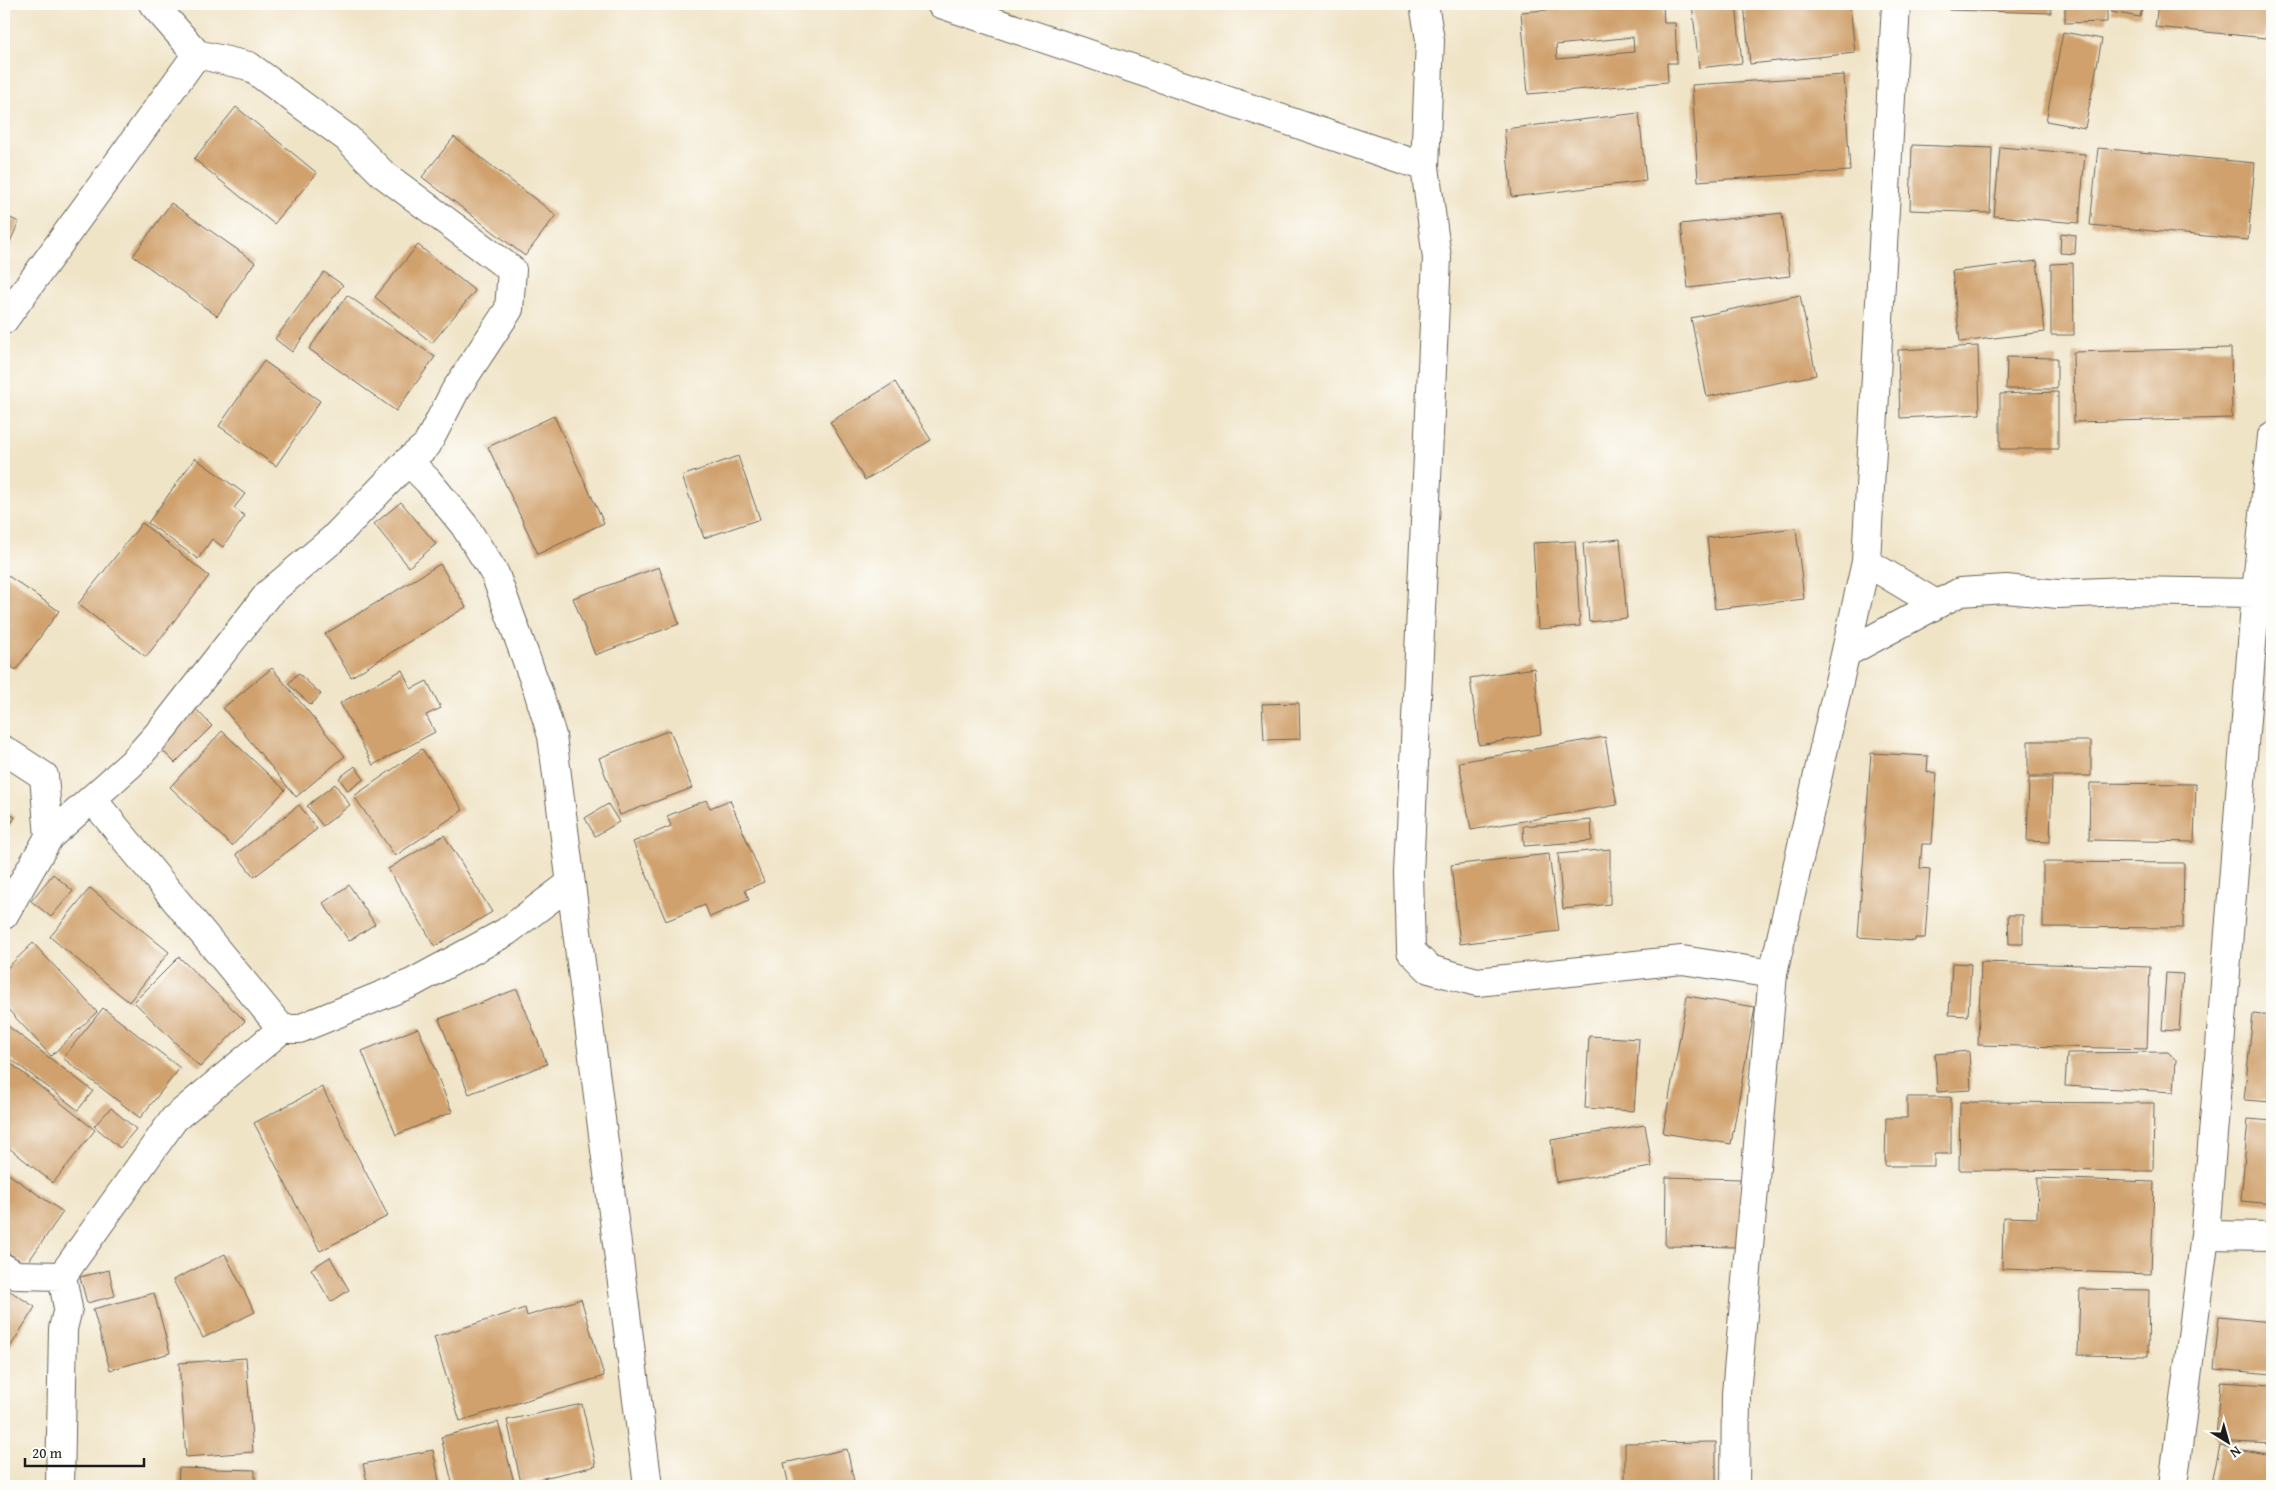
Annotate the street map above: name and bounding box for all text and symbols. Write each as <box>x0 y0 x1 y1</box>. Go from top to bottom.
north arrow <box>2204 1418 2254 1468</box>
scale bar <box>25 1435 144 1467</box>
text: 20 m <box>32 1442 63 1463</box>
text: N <box>2226 1442 2246 1464</box>

